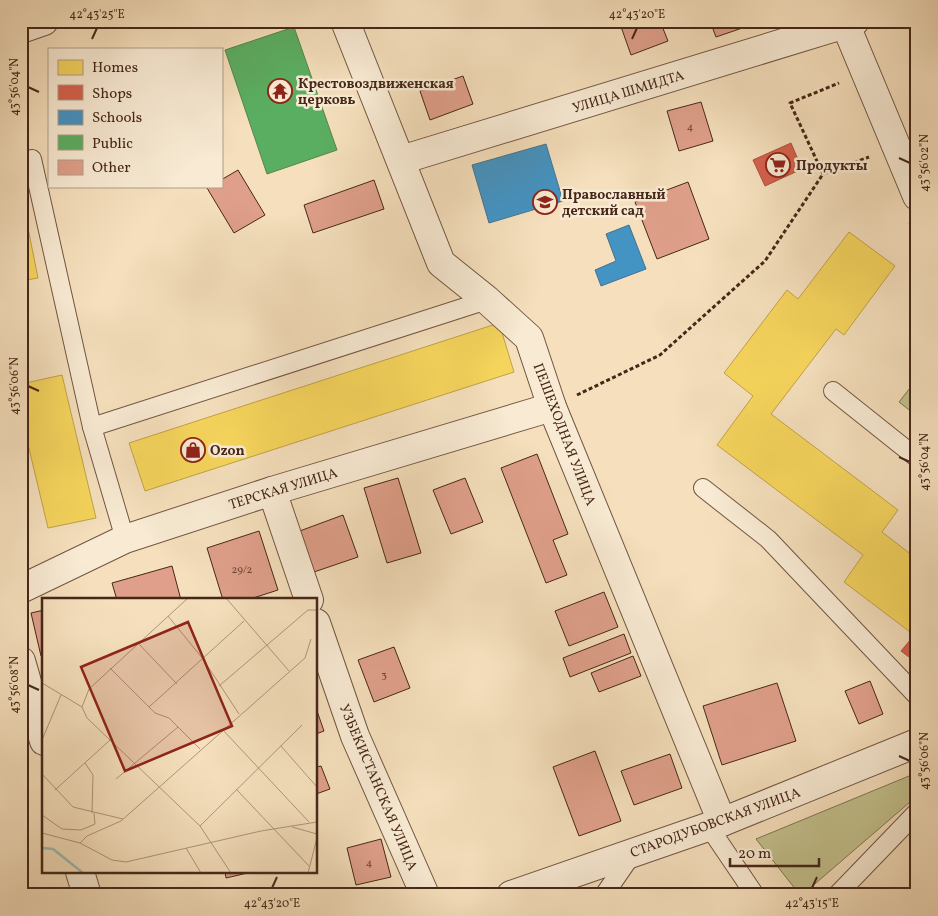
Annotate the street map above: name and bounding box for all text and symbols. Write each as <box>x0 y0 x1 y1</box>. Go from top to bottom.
text: 42°43'25"E <box>69 7 125 23</box>
text: 42°43'20"E <box>609 7 665 23</box>
legend <box>48 48 222 188</box>
text: 43°56'04"N <box>7 58 23 116</box>
text: Homes <box>92 58 138 79</box>
street label: УЛИЦА ШМИДТА <box>570 66 687 118</box>
place label: Крестовоздвиженская церковь <box>298 75 454 110</box>
temple icon: Крестовоздвиженская церковь <box>267 78 293 104</box>
text: Shops <box>92 84 132 105</box>
text: Schools <box>92 108 142 129</box>
house number: 4 <box>687 120 694 135</box>
text: Public <box>92 134 133 155</box>
text: 43°56'02"N <box>917 134 933 192</box>
supermarket icon: Продукты <box>765 152 791 178</box>
place label: Продукты <box>796 157 868 176</box>
text: Other <box>92 158 131 179</box>
place label: Православный детский сад <box>562 186 665 221</box>
school or university icon: Православный детский сад <box>532 189 558 215</box>
text: 43°56'06"N <box>7 357 23 415</box>
street label: ПЕШЕХОДНАЯ УЛИЦА <box>528 360 600 509</box>
text: 43°56'04"N <box>917 433 933 491</box>
shop icon: Ozon <box>180 437 206 463</box>
place label: Ozon <box>210 442 245 461</box>
street label: ТЕРСКАЯ УЛИЦА <box>227 464 340 515</box>
house number: 29/2 <box>232 563 253 578</box>
inset map <box>42 598 318 874</box>
text: 43°56'08"N <box>7 656 23 714</box>
house number: 3 <box>381 668 387 683</box>
street label: УЗБЕКИСТАНСКАЯ УЛИЦА <box>334 701 421 874</box>
text: 43°56'06"N <box>917 732 933 790</box>
street label: СТАРОДУБОВСКАЯ УЛИЦА <box>628 784 803 863</box>
scale bar <box>730 836 819 868</box>
text: 20 m <box>738 844 771 865</box>
house number: 4 <box>366 856 373 871</box>
text: 42°43'20"E <box>244 896 300 912</box>
text: 42°43'15"E <box>785 896 839 912</box>

